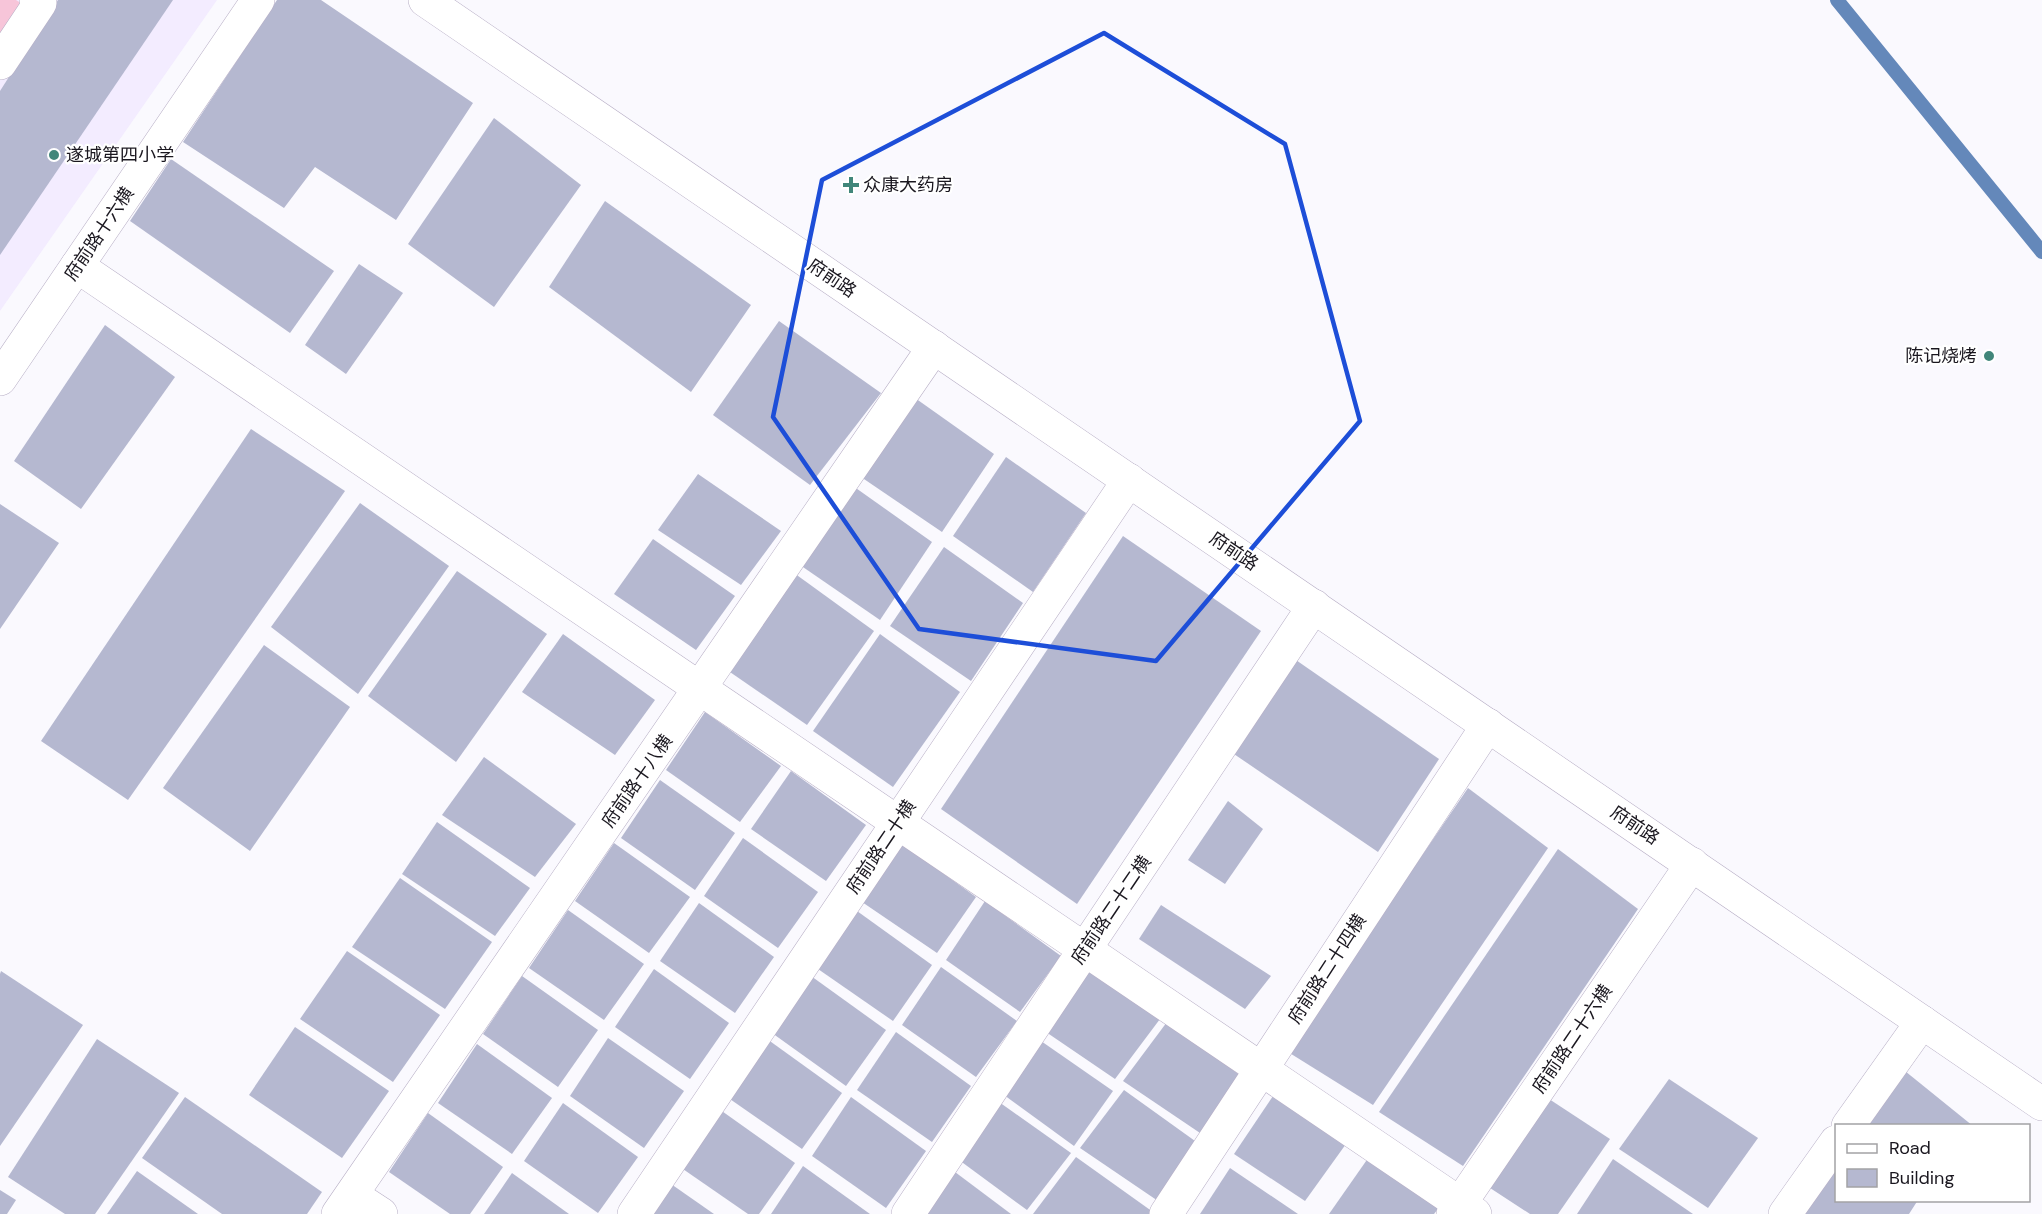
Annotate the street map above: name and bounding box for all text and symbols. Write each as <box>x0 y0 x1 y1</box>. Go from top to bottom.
place label: 遂城第四小学 <box>66 143 174 167</box>
marker: 遂城第四小学 <box>47 148 61 162</box>
place label: 众康大药房 <box>863 173 953 197</box>
marker: 众康大药房 <box>844 178 858 192</box>
street label: 府前路十六横 <box>59 183 139 285</box>
street label: 府前路 <box>803 253 861 303</box>
place label: 陈记烧烤 <box>1905 344 1977 368</box>
marker: 陈记烧烤 <box>1982 349 1996 363</box>
street label: 府前路 <box>1205 526 1263 576</box>
street label: 府前路十八横 <box>596 730 678 832</box>
street label: 府前路二十横 <box>841 796 921 898</box>
street label: 府前路 <box>1606 800 1664 850</box>
street label: 府前路二十二横 <box>1066 851 1156 969</box>
street label: 府前路二十四横 <box>1283 910 1371 1028</box>
street label: 府前路二十六横 <box>1527 980 1617 1098</box>
legend <box>1835 1124 2030 1202</box>
text: Road <box>1889 1136 1931 1160</box>
text: Building <box>1889 1166 1954 1190</box>

